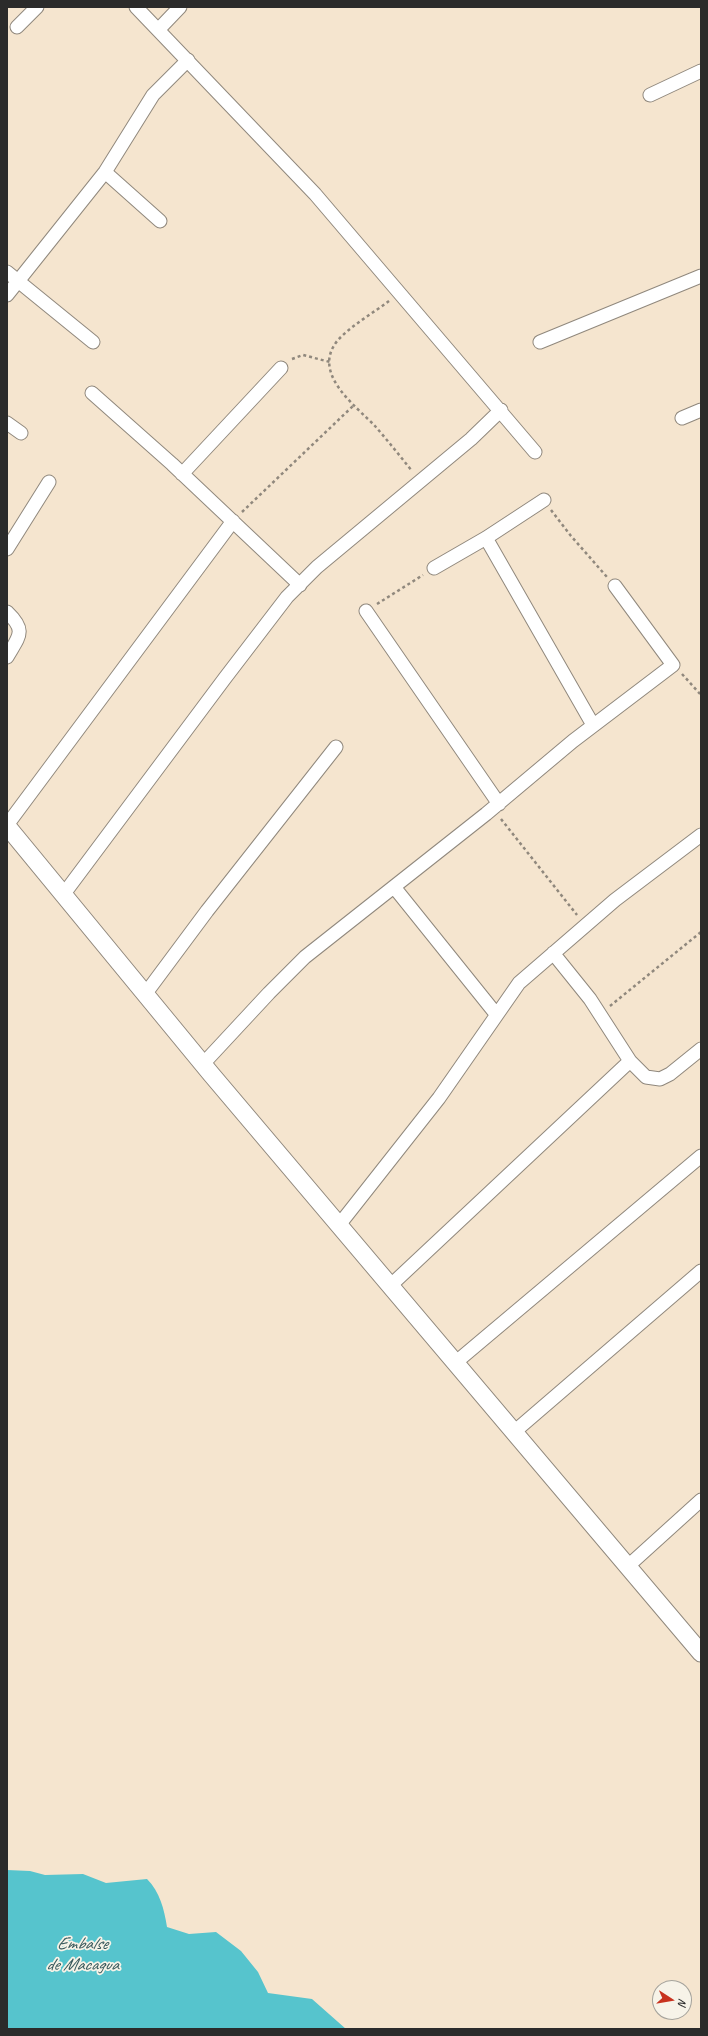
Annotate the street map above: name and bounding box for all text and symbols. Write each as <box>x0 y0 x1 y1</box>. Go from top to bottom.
water label: Embalse de Macagua <box>46 1933 118 1976</box>
north arrow <box>652 1980 692 2020</box>
text: N <box>675 1997 690 2007</box>

